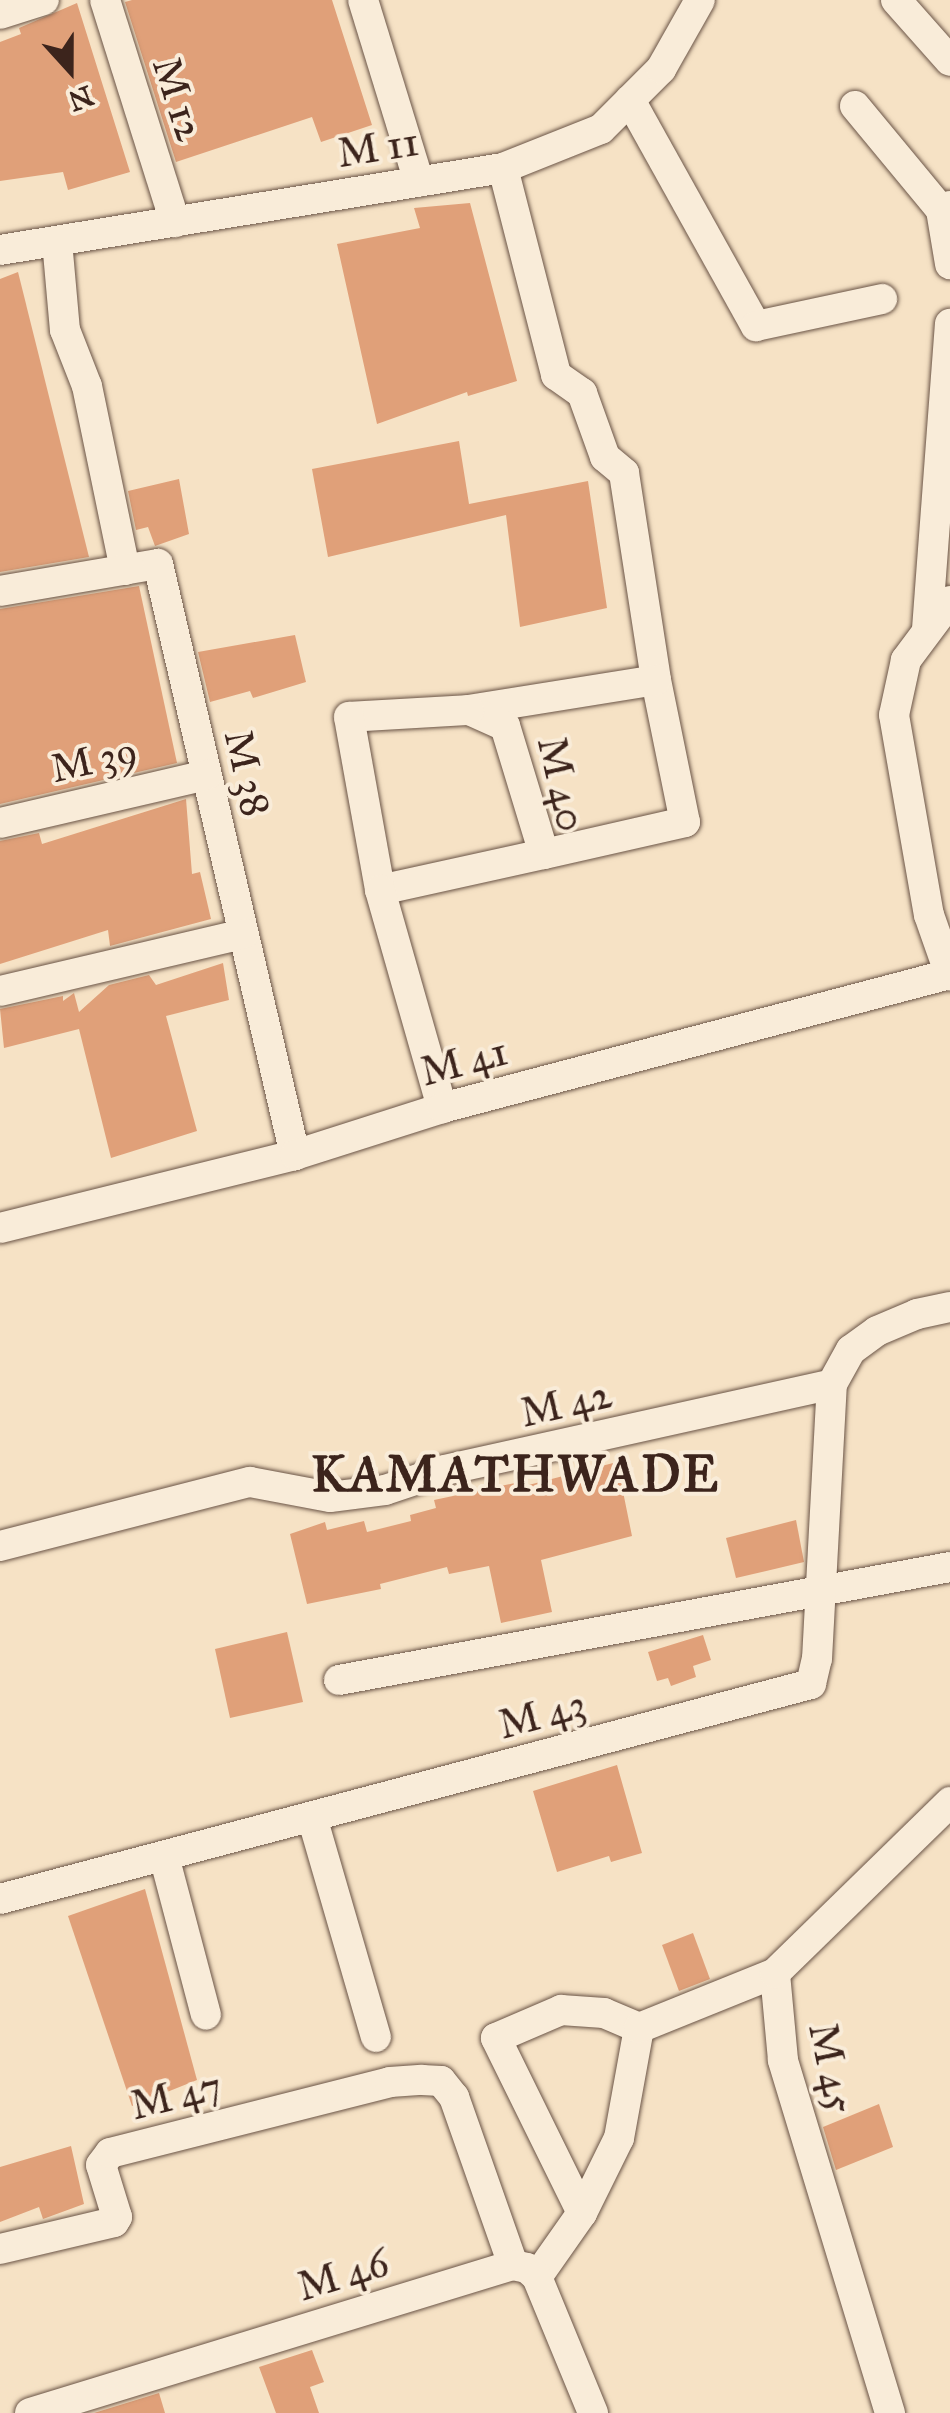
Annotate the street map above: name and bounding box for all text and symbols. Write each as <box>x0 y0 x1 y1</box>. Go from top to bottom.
north arrow <box>20 20 120 120</box>
street label: M 12 <box>142 51 214 147</box>
text: N <box>64 78 98 119</box>
street label: M 11 <box>334 118 422 178</box>
street label: M 38 <box>214 725 280 821</box>
street label: M 39 <box>46 727 142 793</box>
street label: M 40 <box>527 732 595 836</box>
street label: M 41 <box>415 1027 513 1097</box>
street label: M 42 <box>516 1370 616 1438</box>
district label: KAMATHWADE <box>311 1445 721 1505</box>
street label: M 43 <box>493 1680 591 1750</box>
street label: M 45 <box>798 2019 864 2117</box>
street label: M 47 <box>126 2062 226 2130</box>
street label: M 46 <box>292 2239 394 2311</box>

